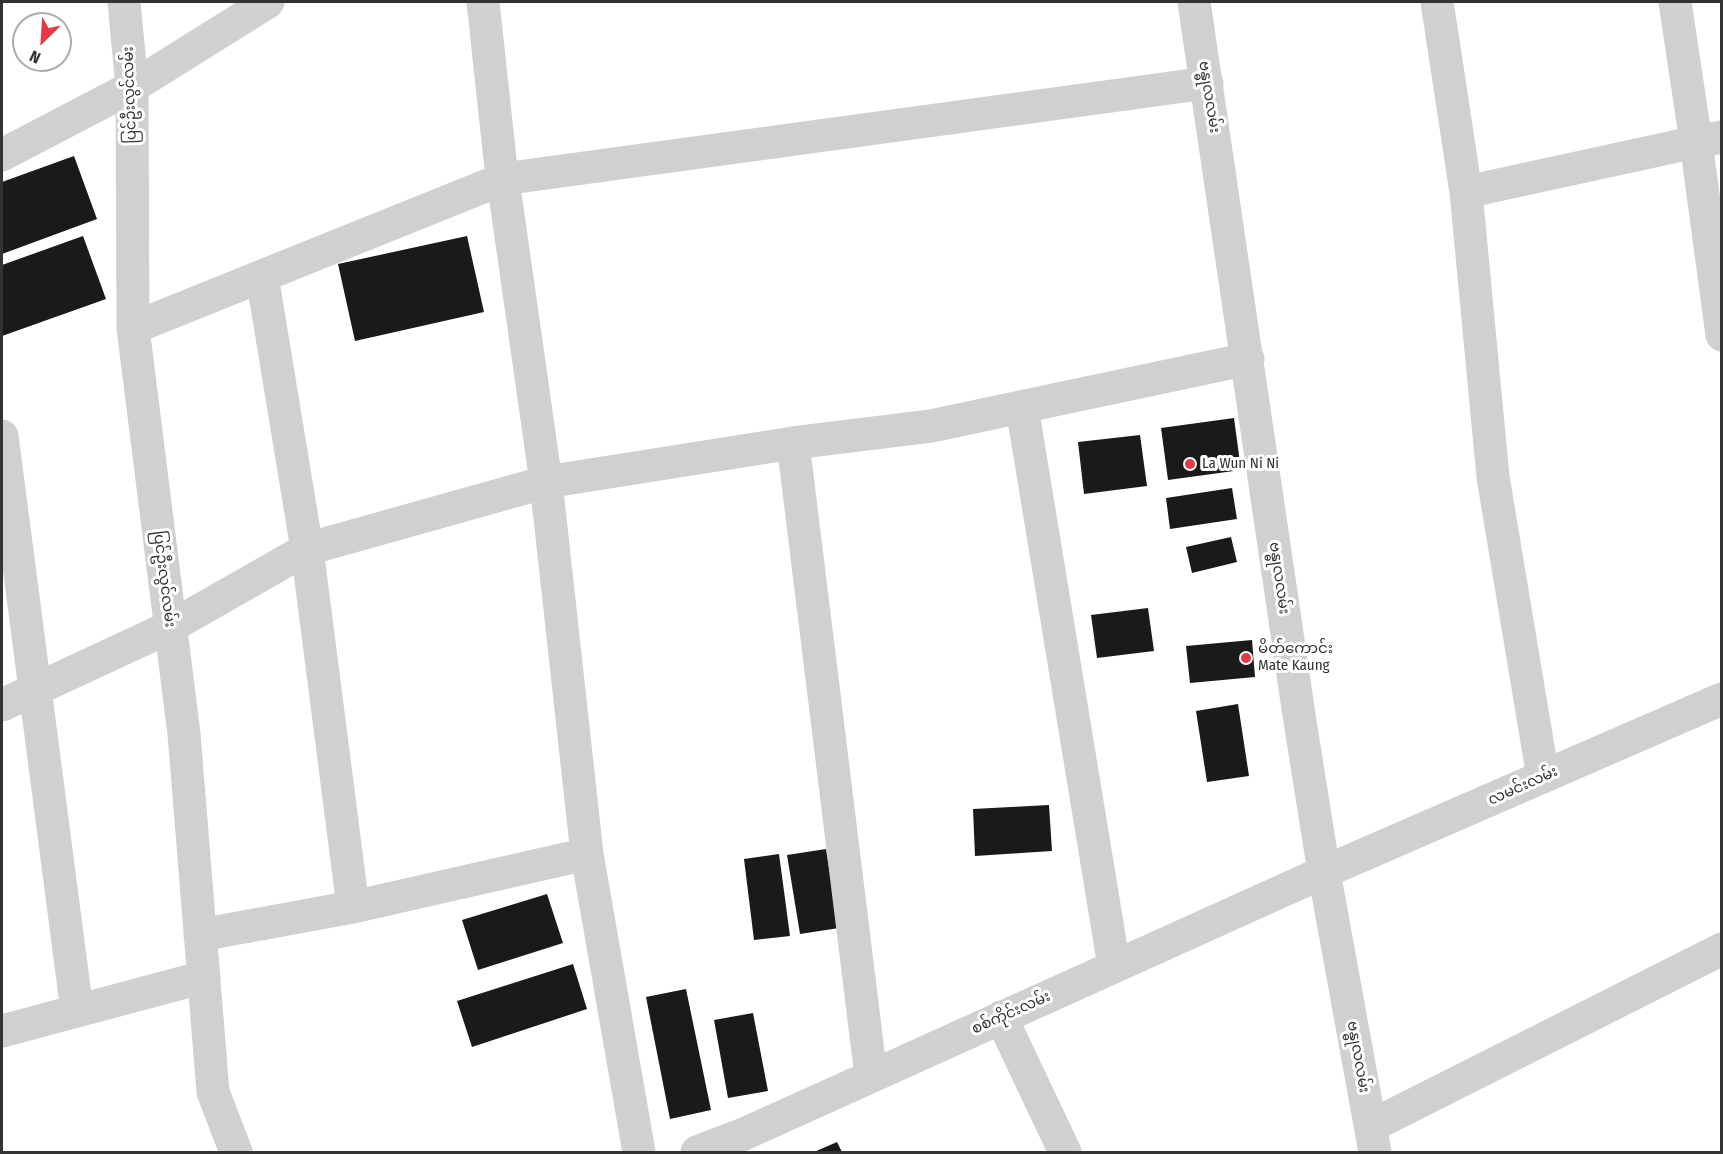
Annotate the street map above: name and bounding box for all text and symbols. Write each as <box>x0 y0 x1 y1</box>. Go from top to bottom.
north arrow <box>12 12 72 72</box>
text: N <box>27 46 43 68</box>
street label: ပြင်ဦးလွင်လမ်း <box>119 46 141 144</box>
street label: ဗန္ဓုလလမ်း <box>1194 60 1224 134</box>
place label: La Wun Ni Ni <box>1202 455 1279 473</box>
marker: La Wun Ni Ni <box>1183 457 1197 471</box>
street label: ပြင်ဦးလွင်လမ်း <box>149 530 179 628</box>
street label: ဗန္ဓုလလမ်း <box>1265 541 1293 615</box>
place label: မိတ်ကောင်း Mate Kaung <box>1258 640 1333 675</box>
marker: မိတ်ကောင်း Mate Kaung <box>1239 651 1253 665</box>
street label: လမင်းလမ်း <box>1485 763 1561 809</box>
street label: စစ်ကိုင်းလမ်း <box>969 988 1053 1038</box>
street label: ဗန္ဓုလလမ်း <box>1343 1020 1373 1094</box>

